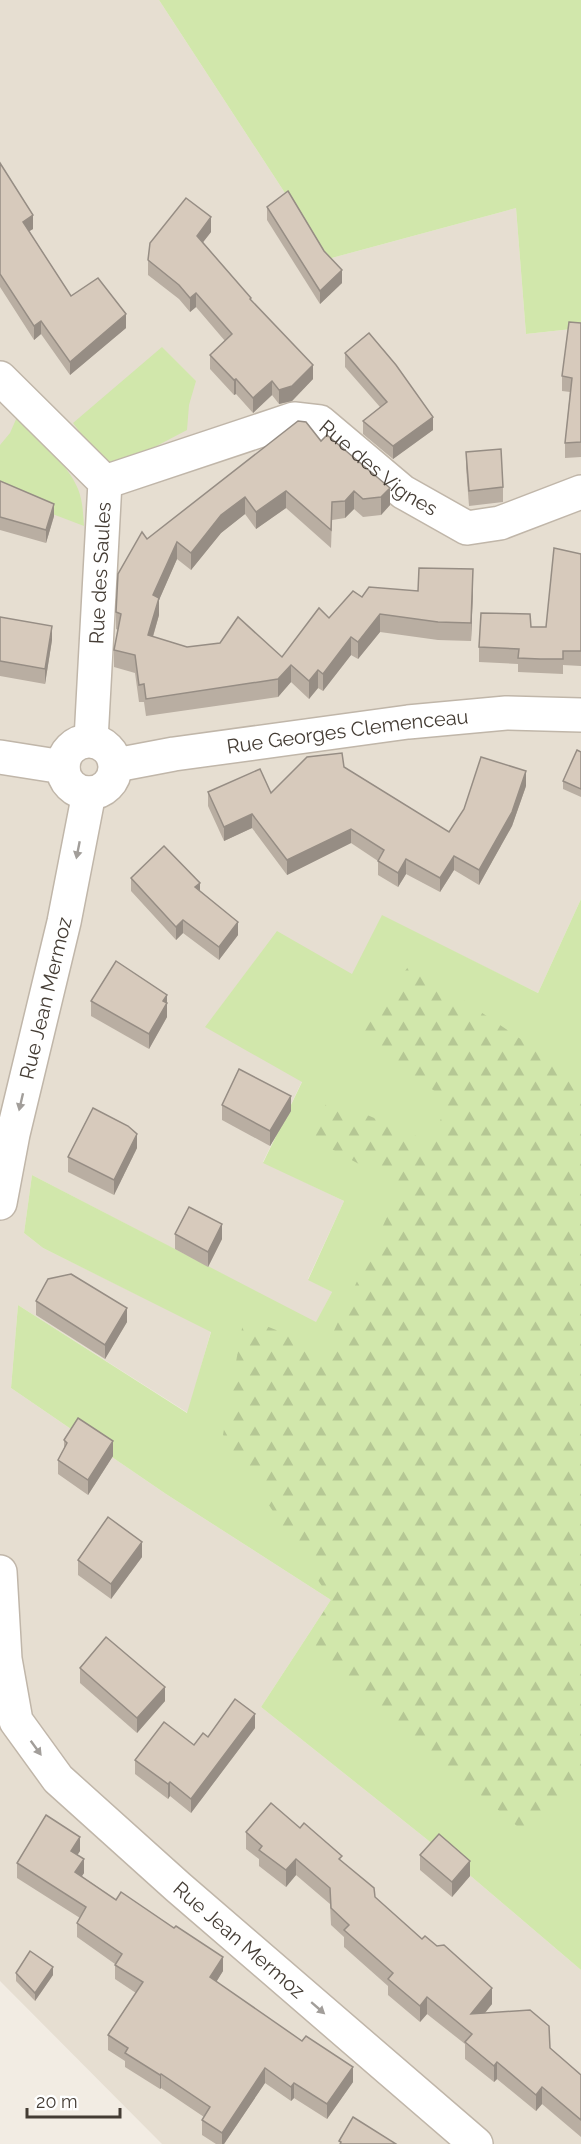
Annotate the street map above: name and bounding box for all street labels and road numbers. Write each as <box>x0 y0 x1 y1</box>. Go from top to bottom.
street label: Rue des Vignes <box>314 415 442 521</box>
street label: Rue des Saules <box>84 501 116 645</box>
street label: Rue Georges Clemenceau <box>225 705 469 759</box>
street label: Rue Jean Mermoz <box>15 914 77 1082</box>
street label: Rue Jean Mermoz <box>168 1876 310 2003</box>

